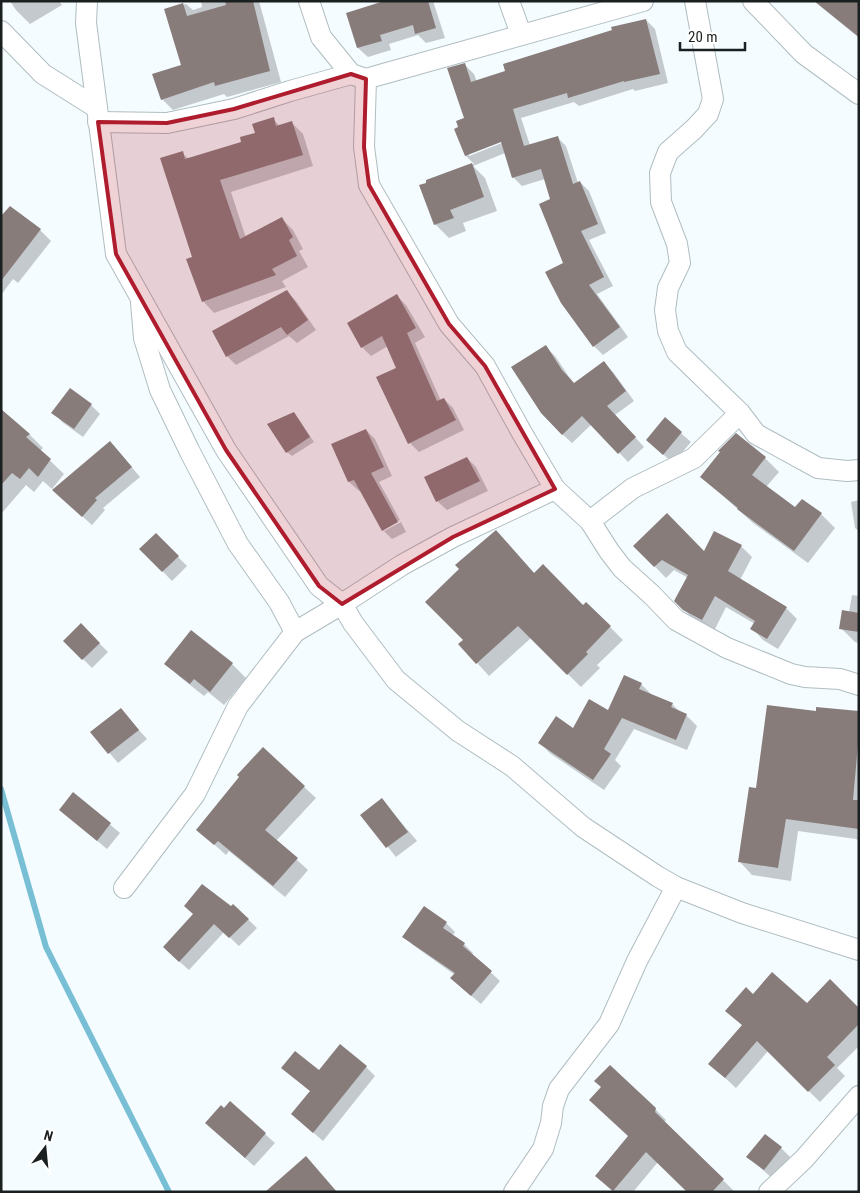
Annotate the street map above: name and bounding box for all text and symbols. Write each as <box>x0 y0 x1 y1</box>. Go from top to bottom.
scale bar <box>680 20 745 52</box>
text: 20 m <box>688 28 718 46</box>
north arrow <box>20 1123 70 1173</box>
text: N <box>42 1127 55 1144</box>

